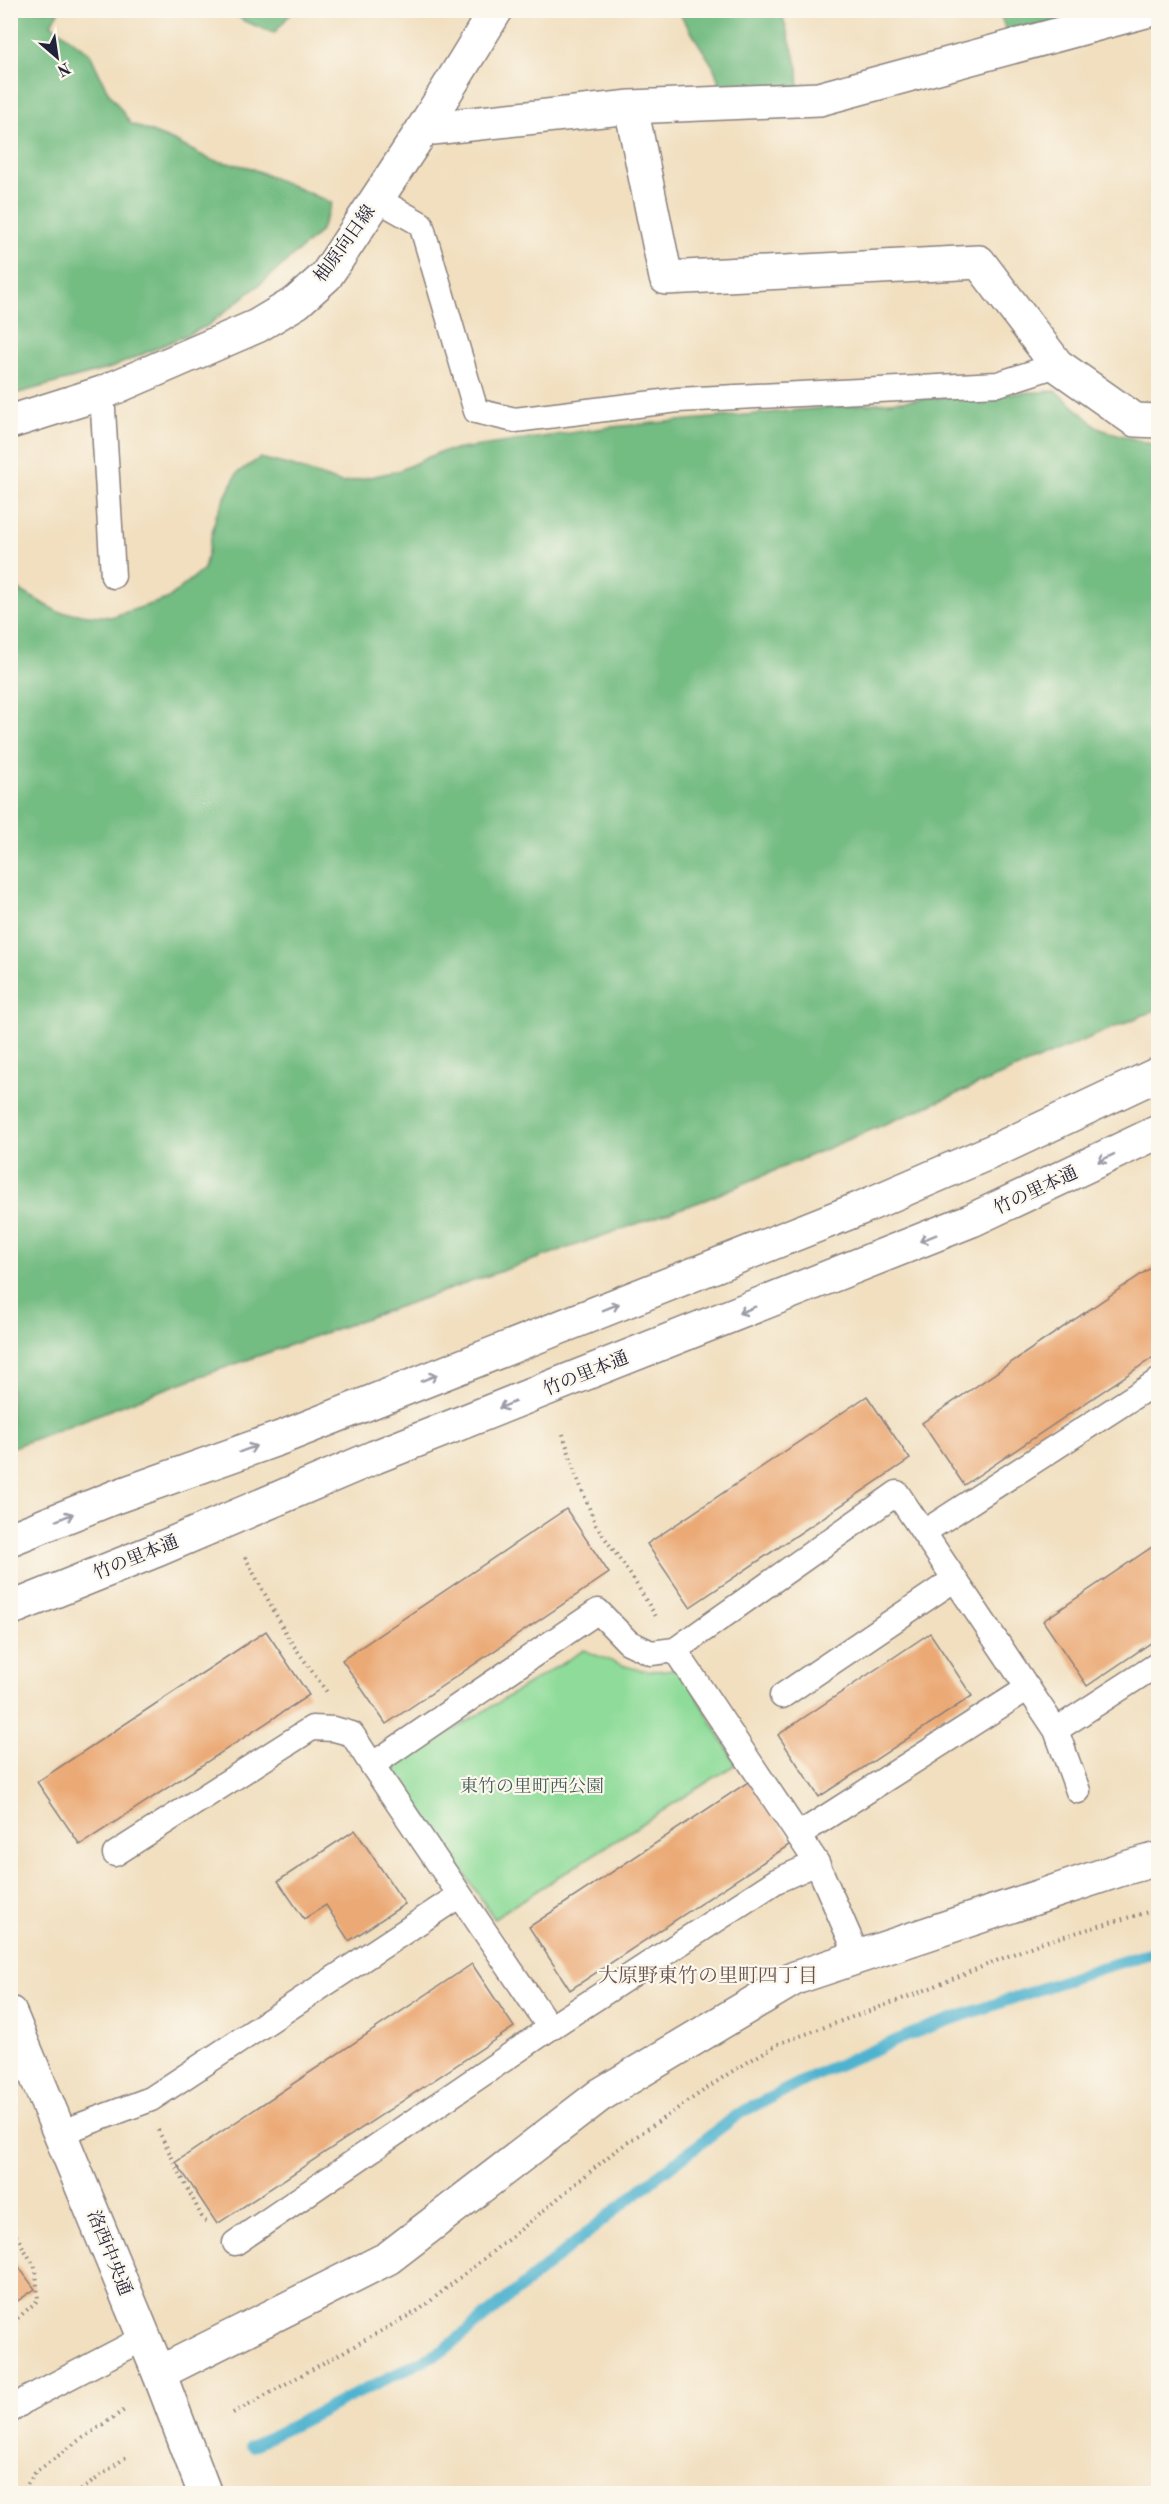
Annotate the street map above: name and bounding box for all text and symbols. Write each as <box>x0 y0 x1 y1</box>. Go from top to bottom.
north arrow <box>27 27 87 87</box>
text: N <box>53 58 73 79</box>
street label: 柚原向日線 <box>310 201 379 286</box>
one-way arrow <box>1097 1152 1115 1164</box>
street label: 竹の里本通 <box>991 1162 1081 1218</box>
one-way arrow <box>919 1233 938 1244</box>
one-way arrow <box>601 1301 619 1312</box>
one-way arrow <box>738 1305 757 1316</box>
street label: 竹の里本通 <box>540 1347 631 1399</box>
one-way arrow <box>419 1372 438 1383</box>
one-way arrow <box>498 1400 517 1411</box>
one-way arrow <box>238 1443 256 1454</box>
one-way arrow <box>55 1511 74 1522</box>
street label: 竹の里本通 <box>90 1531 181 1583</box>
park label: 東竹の里町西公園 <box>460 1776 604 1796</box>
district label: 大原野東竹の里町四丁目 <box>598 1965 818 1987</box>
street label: 洛西中央通 <box>84 2207 136 2298</box>

